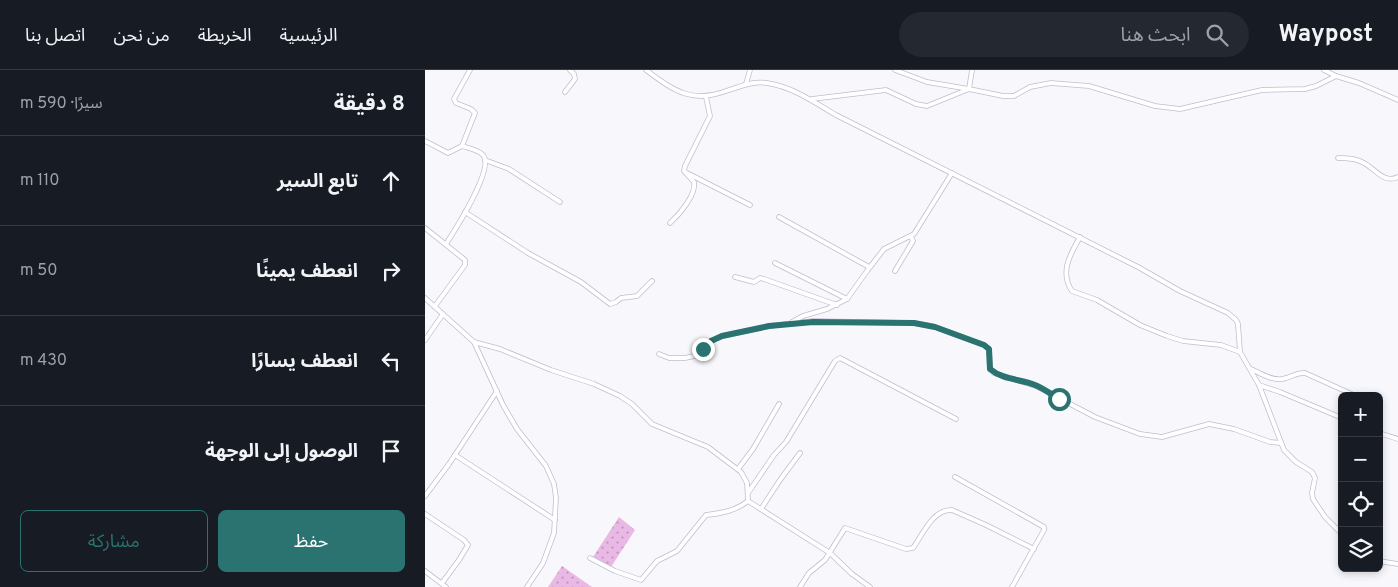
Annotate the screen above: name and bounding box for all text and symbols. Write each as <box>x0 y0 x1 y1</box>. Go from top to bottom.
search box <box>899 12 1249 57</box>
text: Waypost <box>1279 20 1373 50</box>
icon: search <box>1203 21 1231 49</box>
text: ابحث هنا <box>1121 24 1191 48</box>
text: اتصل بنا <box>25 25 85 48</box>
text: من نحن <box>113 25 170 48</box>
text: الخريطة <box>198 25 252 48</box>
text: الرئيسية <box>280 25 337 48</box>
text: 8 دقيقة <box>334 91 405 118</box>
text: سيرًا · 590 m <box>20 94 103 114</box>
icon: ahead <box>377 167 405 195</box>
text: تابع السير <box>277 170 358 194</box>
text: 110 m <box>20 171 60 191</box>
icon: right <box>377 257 405 285</box>
text: انعطف يمينًا <box>256 260 358 284</box>
text: 50 m <box>20 261 58 281</box>
route end <box>692 338 715 361</box>
icon: left <box>377 347 405 375</box>
text: انعطف يسارًا <box>251 350 358 374</box>
text: 430 m <box>20 351 67 371</box>
route start <box>1048 388 1071 411</box>
map controls <box>1338 392 1383 572</box>
button: + <box>1338 392 1383 437</box>
icon: arrive <box>377 437 405 465</box>
button: − <box>1338 437 1383 482</box>
text: الوصول إلى الوجهة <box>205 440 358 464</box>
button: locate <box>1338 482 1383 527</box>
button: مشاركة <box>20 510 208 572</box>
button: حفظ <box>218 510 405 572</box>
button: layers <box>1338 527 1383 572</box>

